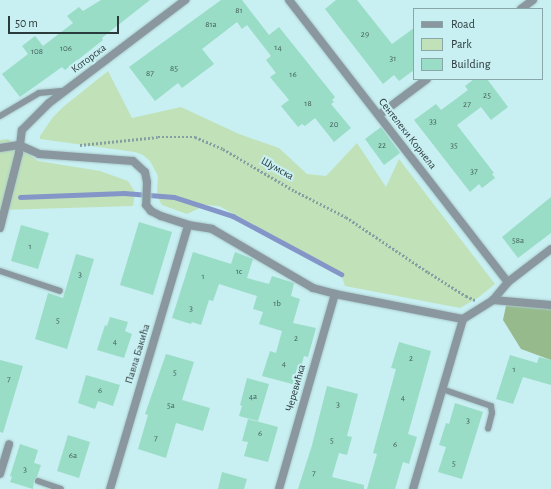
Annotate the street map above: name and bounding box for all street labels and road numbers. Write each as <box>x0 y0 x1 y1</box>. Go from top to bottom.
street label: Которска <box>69 42 109 76</box>
street label: Сентелеки Корнела <box>375 96 439 172</box>
street label: Шумска <box>258 155 296 183</box>
street label: Павла Бакића <box>123 322 153 386</box>
street label: Черевићка <box>283 363 309 413</box>

